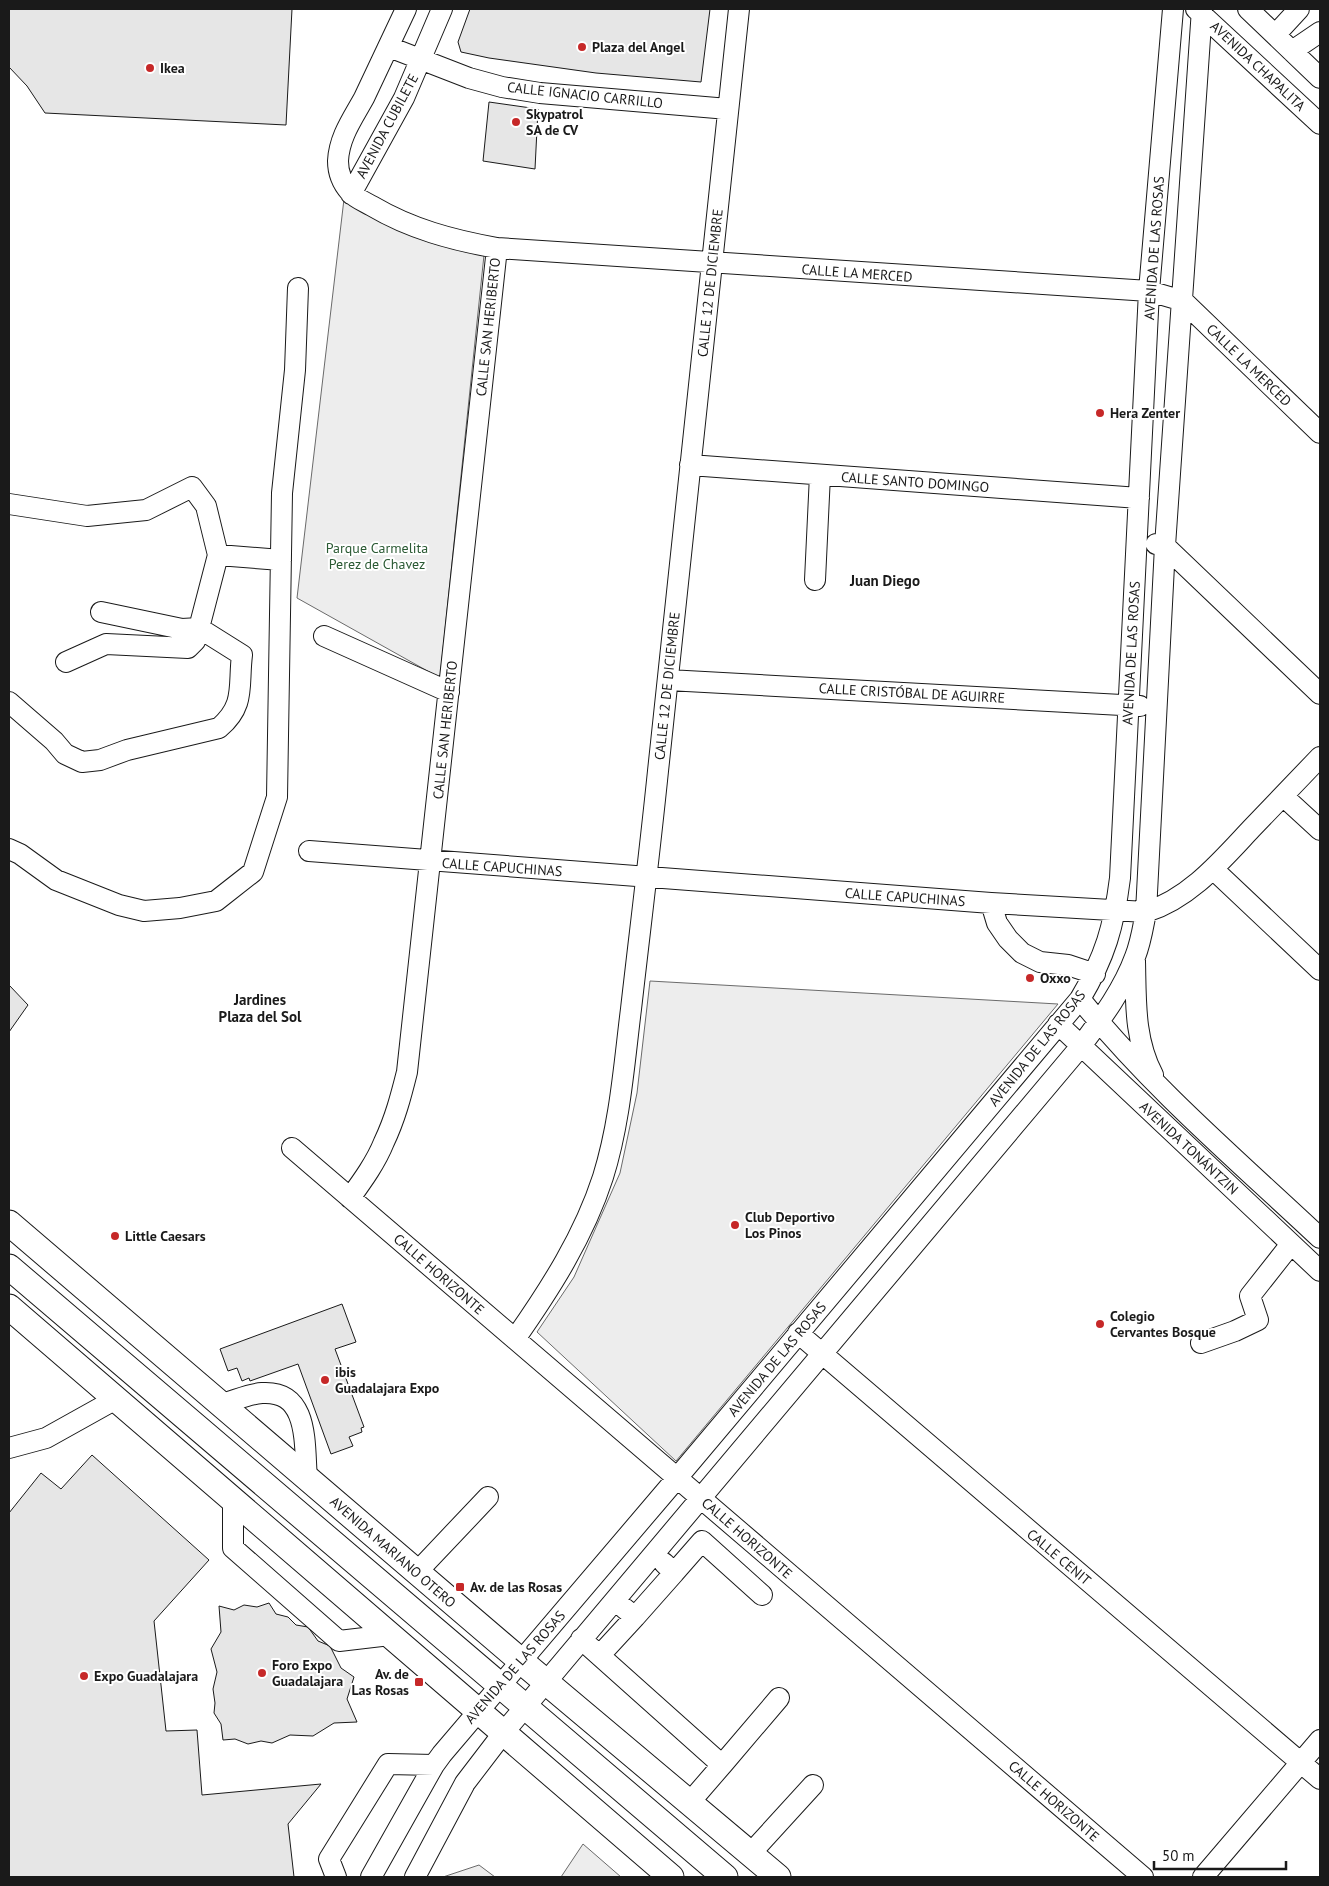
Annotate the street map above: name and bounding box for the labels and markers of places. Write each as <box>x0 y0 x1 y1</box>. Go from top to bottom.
place label: Plaza del Angel <box>592 38 685 56</box>
marker: Plaza del Angel <box>576 41 588 53</box>
place label: Ikea <box>160 59 185 77</box>
marker: Ikea <box>144 62 156 74</box>
place label: Skypatrol SA de CV <box>526 105 584 139</box>
marker: Skypatrol SA de CV <box>510 116 522 128</box>
place label: Hera Zenter <box>1110 404 1180 422</box>
marker: Hera Zenter <box>1094 407 1106 419</box>
place label: Oxxo <box>1040 969 1071 987</box>
marker: Oxxo <box>1024 972 1036 984</box>
place label: Club Deportivo Los Pinos <box>745 1208 835 1242</box>
marker: Club Deportivo Los Pinos <box>729 1219 741 1231</box>
place label: Little Caesars <box>125 1227 206 1245</box>
marker: Little Caesars <box>109 1230 121 1242</box>
place label: Colegio Cervantes Bosque <box>1110 1307 1216 1341</box>
marker: Colegio Cervantes Bosque <box>1094 1318 1106 1330</box>
place label: ibis Guadalajara Expo <box>335 1363 440 1397</box>
marker: ibis Guadalajara Expo <box>319 1374 331 1386</box>
place label: Av. de las Rosas <box>470 1578 562 1596</box>
marker: Av. de las Rosas <box>454 1581 466 1593</box>
place label: Foro Expo Guadalajara <box>272 1656 343 1690</box>
place label: Av. de Las Rosas <box>351 1665 409 1699</box>
place label: Expo Guadalajara <box>94 1667 198 1685</box>
marker: Foro Expo Guadalajara <box>256 1667 268 1679</box>
marker: Expo Guadalajara <box>78 1670 90 1682</box>
marker: Av. de Las Rosas <box>413 1676 425 1688</box>

